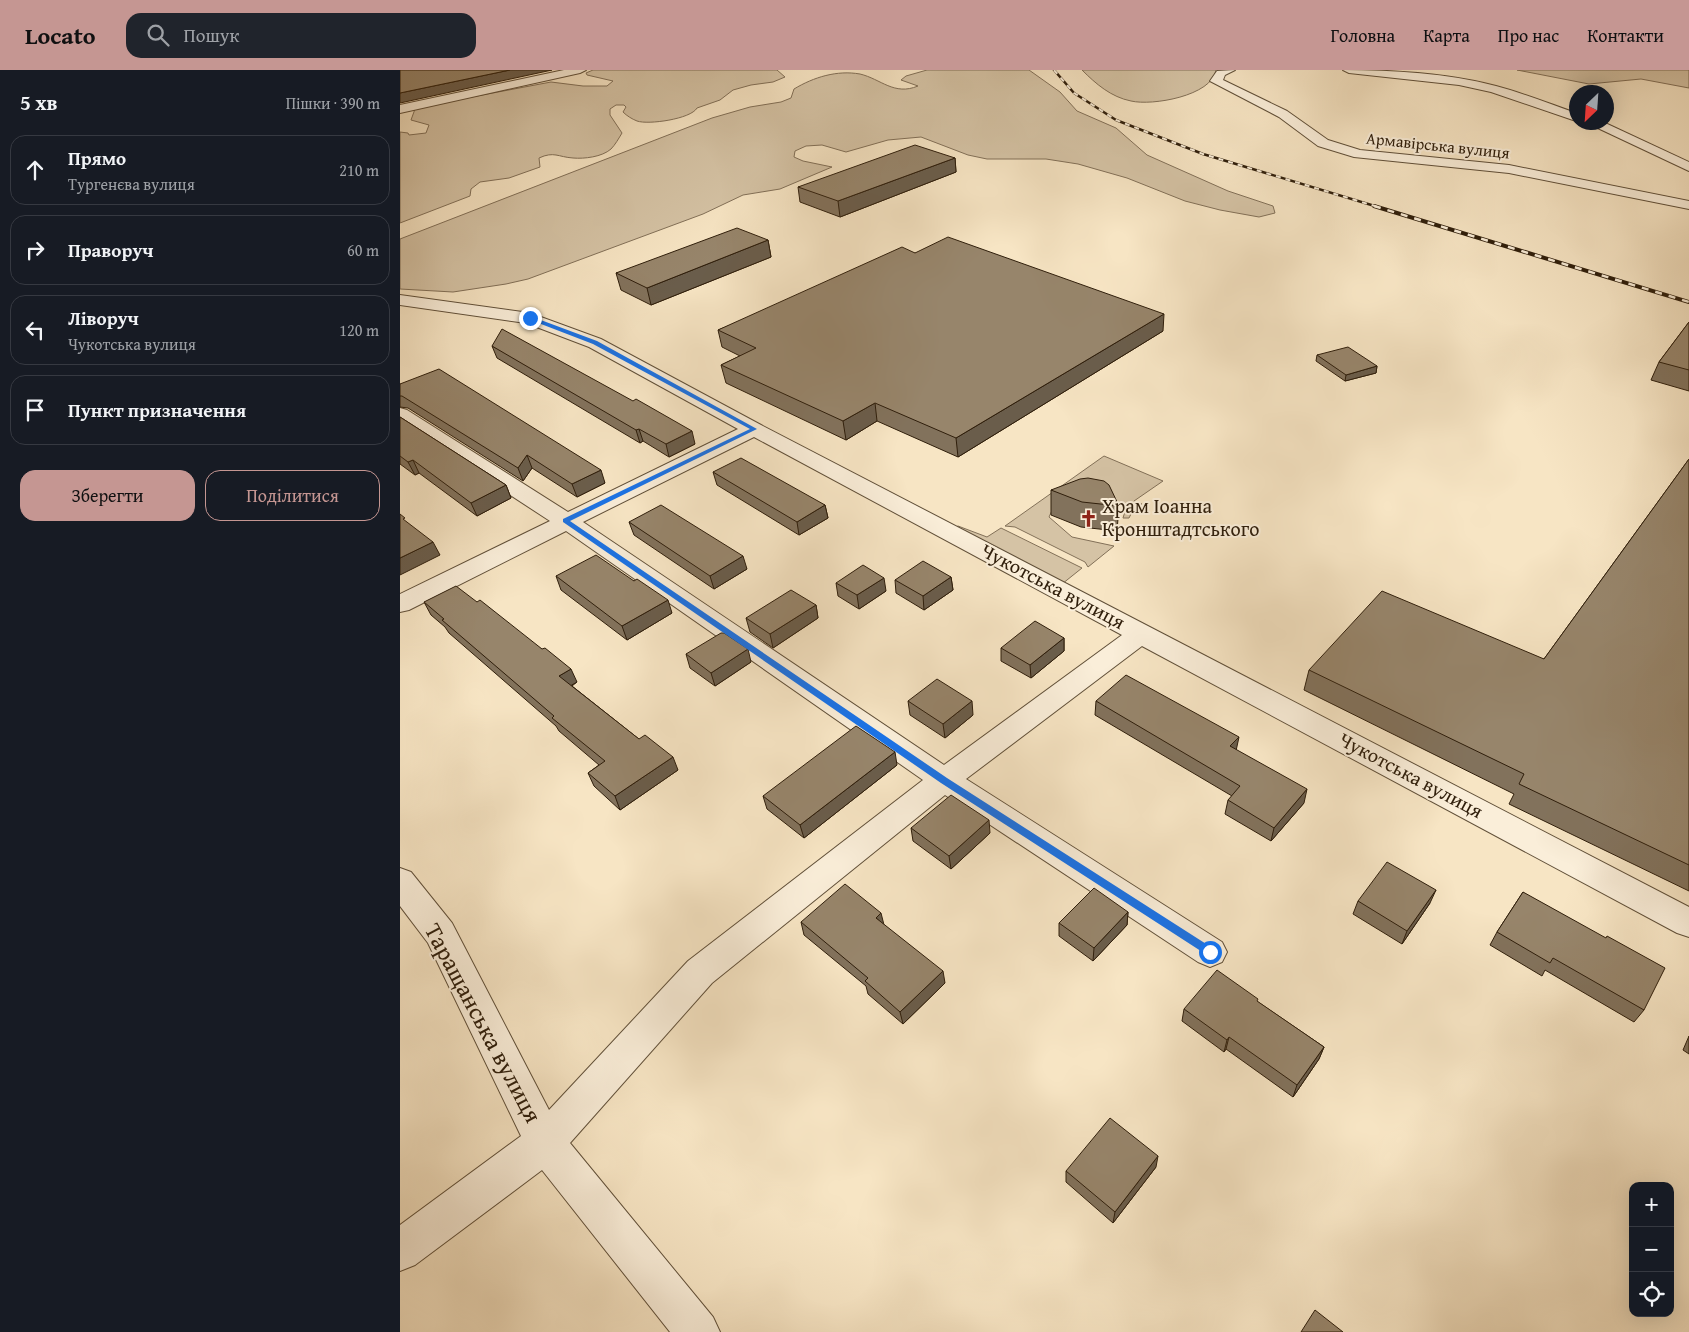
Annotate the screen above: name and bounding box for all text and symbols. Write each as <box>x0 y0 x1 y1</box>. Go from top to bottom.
search box <box>126 13 476 58</box>
text: Locato <box>25 18 96 53</box>
icon: search <box>144 21 172 49</box>
text: Пошук <box>184 21 239 49</box>
text: Головна <box>1330 22 1395 49</box>
text: Карта <box>1423 22 1470 49</box>
text: Про нас <box>1498 22 1559 49</box>
text: Контакти <box>1587 22 1664 49</box>
north arrow <box>1569 85 1614 130</box>
text: 5 хв <box>20 87 58 118</box>
text: Пішки · 390 m <box>286 91 380 115</box>
street label: Армавірська вулиця <box>1365 126 1511 164</box>
text: Прямо <box>68 144 126 172</box>
icon: ahead <box>21 156 49 184</box>
text: 210 m <box>339 158 379 182</box>
text: Тургенєва вулиця <box>68 172 195 196</box>
icon: right <box>21 236 49 264</box>
text: Праворуч <box>68 236 153 264</box>
text: 60 m <box>347 238 379 262</box>
text: Ліворуч <box>68 304 139 332</box>
route end <box>519 307 542 330</box>
icon: left <box>21 316 49 344</box>
text: 120 m <box>339 318 379 342</box>
text: Чукотська вулиця <box>68 332 196 356</box>
icon: arrive <box>21 396 49 424</box>
text: Пункт призначення <box>68 396 246 424</box>
button: Зберегти <box>20 470 195 521</box>
button: Поділитися <box>205 470 380 521</box>
place label: Храм Іоанна Кронштадтського <box>1102 491 1259 543</box>
church icon: Храм Іоанна Кронштадтського <box>1078 508 1098 528</box>
street label: Чукотська вулиця <box>976 535 1131 636</box>
street label: Чукотська вулиця <box>1334 724 1489 825</box>
street label: Таращанська вулиця <box>416 917 551 1129</box>
route start <box>1199 941 1222 964</box>
map controls <box>1629 1182 1674 1317</box>
button: + <box>1629 1182 1674 1227</box>
button: − <box>1629 1227 1674 1272</box>
button: locate <box>1629 1272 1674 1317</box>

